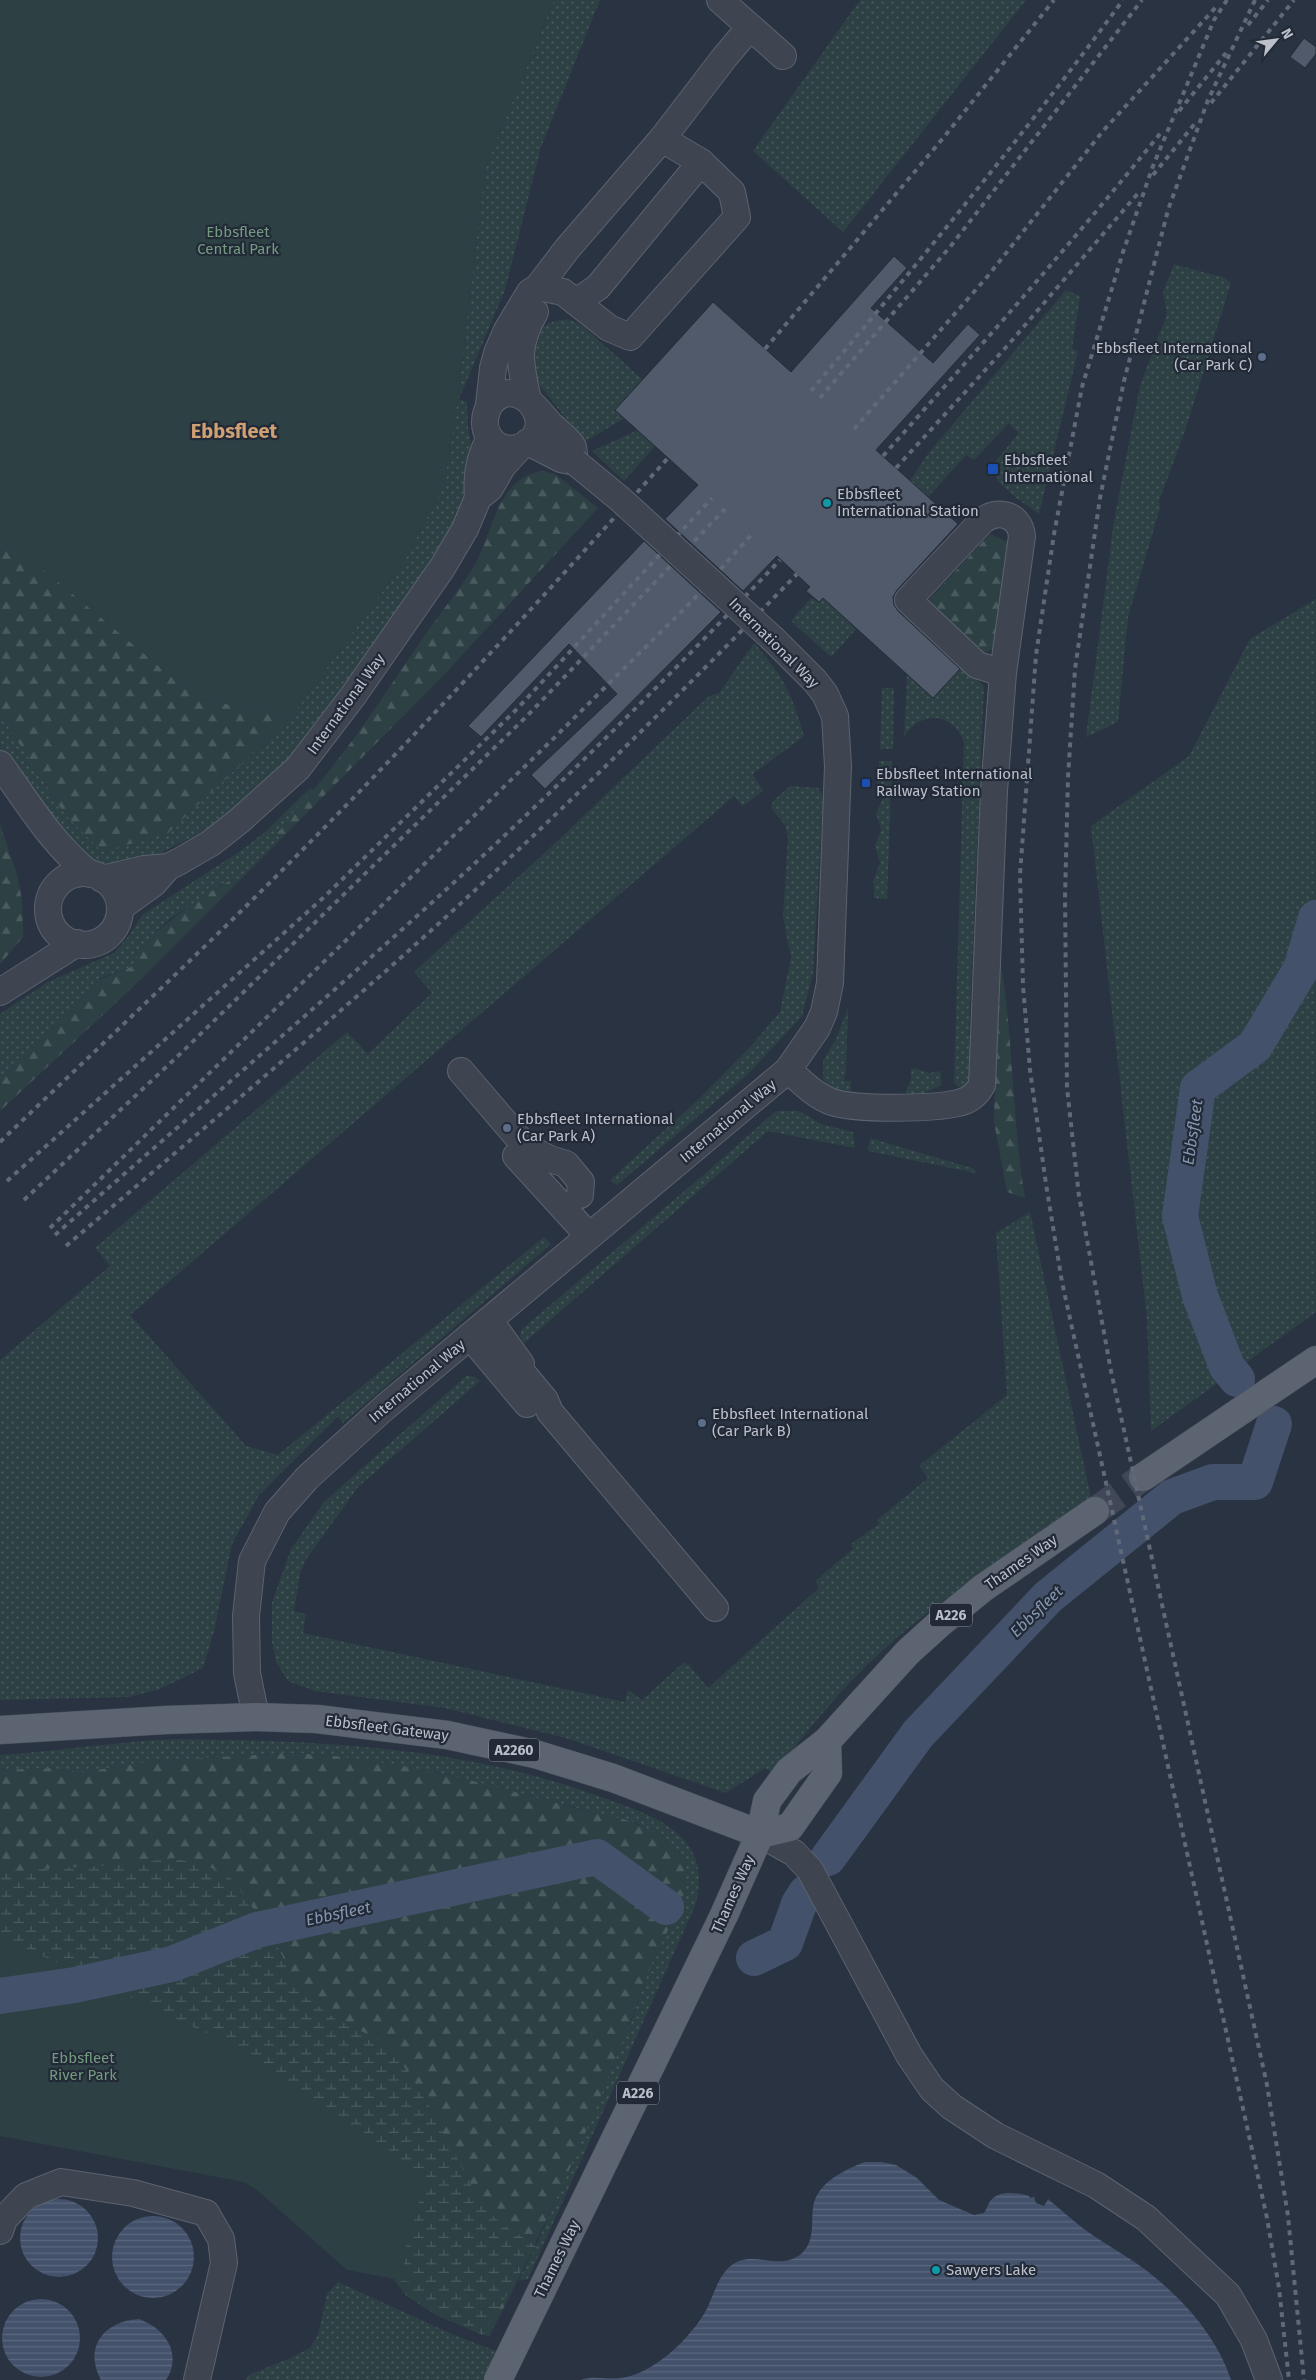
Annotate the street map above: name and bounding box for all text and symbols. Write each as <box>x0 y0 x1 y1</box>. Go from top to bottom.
north arrow <box>1251 15 1301 65</box>
text: N <box>1277 26 1297 42</box>
park label: Ebbsfleet Central Park <box>197 223 279 258</box>
place label: Ebbsfleet International (Car Park C) <box>1096 339 1253 374</box>
marker: Ebbsfleet International (Car Park C) <box>1256 351 1268 363</box>
district label: Ebbsfleet <box>191 419 277 443</box>
place label: Ebbsfleet International <box>1004 451 1094 486</box>
marker: Ebbsfleet International <box>986 462 1000 476</box>
place label: Ebbsfleet International Station <box>837 485 979 520</box>
marker: Ebbsfleet International Station <box>821 497 833 509</box>
street label: International Way <box>725 594 823 692</box>
street label: International Way <box>303 650 389 758</box>
place label: Ebbsfleet International Railway Station <box>876 765 1033 800</box>
marker: Ebbsfleet International Railway Station <box>860 777 872 789</box>
street label: International Way <box>676 1075 780 1167</box>
water label: Ebbsfleet <box>1179 1098 1207 1166</box>
place label: Ebbsfleet International (Car Park A) <box>517 1110 674 1145</box>
marker: Ebbsfleet International (Car Park A) <box>501 1122 513 1134</box>
street label: International Way <box>365 1335 469 1427</box>
place label: Ebbsfleet International (Car Park B) <box>712 1405 869 1440</box>
marker: Ebbsfleet International (Car Park B) <box>696 1417 708 1429</box>
street label: Thames Way <box>981 1530 1061 1593</box>
water label: Ebbsfleet <box>1006 1581 1067 1641</box>
road number: A226 <box>930 1604 972 1626</box>
street label: Ebbsfleet Gateway <box>324 1711 450 1745</box>
road number: A2260 <box>489 1738 539 1762</box>
street label: Thames Way <box>708 1851 759 1936</box>
water label: Ebbsfleet <box>304 1897 373 1930</box>
park label: Ebbsfleet River Park <box>49 2049 117 2084</box>
road number: A226 <box>617 2082 659 2104</box>
street label: Thames Way <box>531 2217 584 2301</box>
place label: Sawyers Lake <box>946 2261 1036 2279</box>
marker: Sawyers Lake <box>930 2264 942 2276</box>

